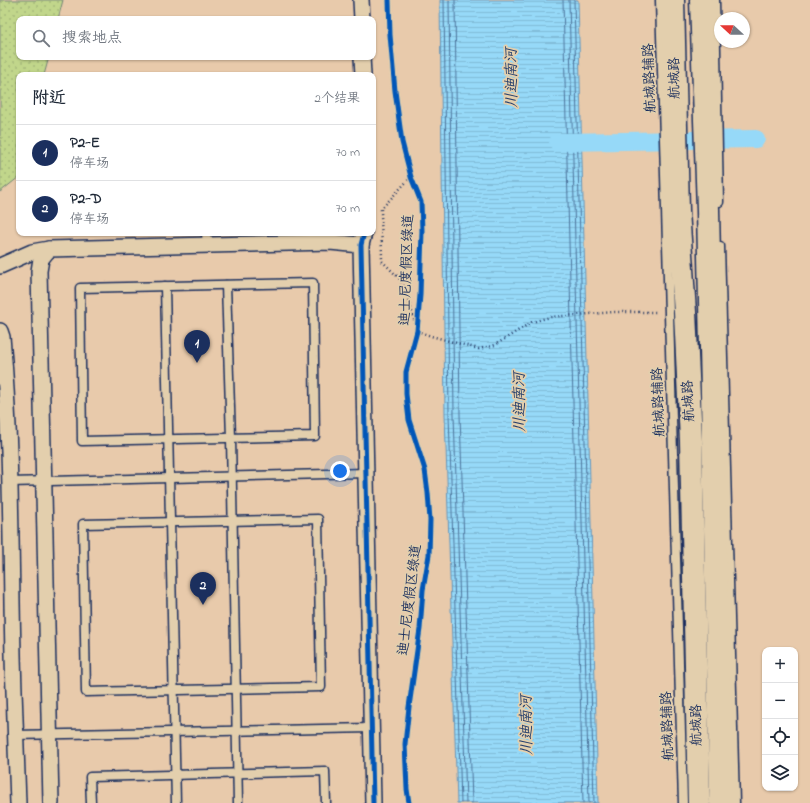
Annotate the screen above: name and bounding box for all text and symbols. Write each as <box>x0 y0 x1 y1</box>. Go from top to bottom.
north arrow <box>714 12 750 48</box>
search box <box>16 16 376 60</box>
icon: search <box>30 27 52 49</box>
text: 搜索地点 <box>62 27 122 49</box>
street label: 航城路辅路 <box>638 43 662 113</box>
water label: 川迪南河 <box>500 45 524 108</box>
street label: 航城路 <box>664 57 686 99</box>
text: 附近 <box>32 86 66 111</box>
text: 2个结果 <box>315 89 360 108</box>
text: P2-E <box>70 132 100 154</box>
text: 1 <box>43 143 47 162</box>
text: 70 m <box>336 143 360 162</box>
text: 停车场 <box>70 154 109 173</box>
text: P2-D <box>70 188 102 210</box>
text: 2 <box>42 199 48 218</box>
text: 70 m <box>336 199 360 218</box>
text: 停车场 <box>70 210 109 229</box>
street label: 迪士尼度假区绿道 <box>395 214 419 326</box>
pin: 1 <box>184 330 210 363</box>
street label: 航城路辅路 <box>647 367 671 437</box>
water label: 川迪南河 <box>508 369 532 432</box>
street label: 航城路 <box>677 379 701 423</box>
your location <box>330 461 350 481</box>
street label: 迪士尼度假区绿道 <box>393 543 427 657</box>
pin: 2 <box>190 572 216 605</box>
map controls <box>762 647 798 791</box>
button: + <box>762 647 798 683</box>
button: − <box>762 683 798 719</box>
street label: 航城路辅路 <box>656 691 680 761</box>
water label: 川迪南河 <box>515 692 539 755</box>
street label: 航城路 <box>686 704 708 746</box>
button: locate <box>762 719 798 755</box>
button: layers <box>762 755 798 791</box>

